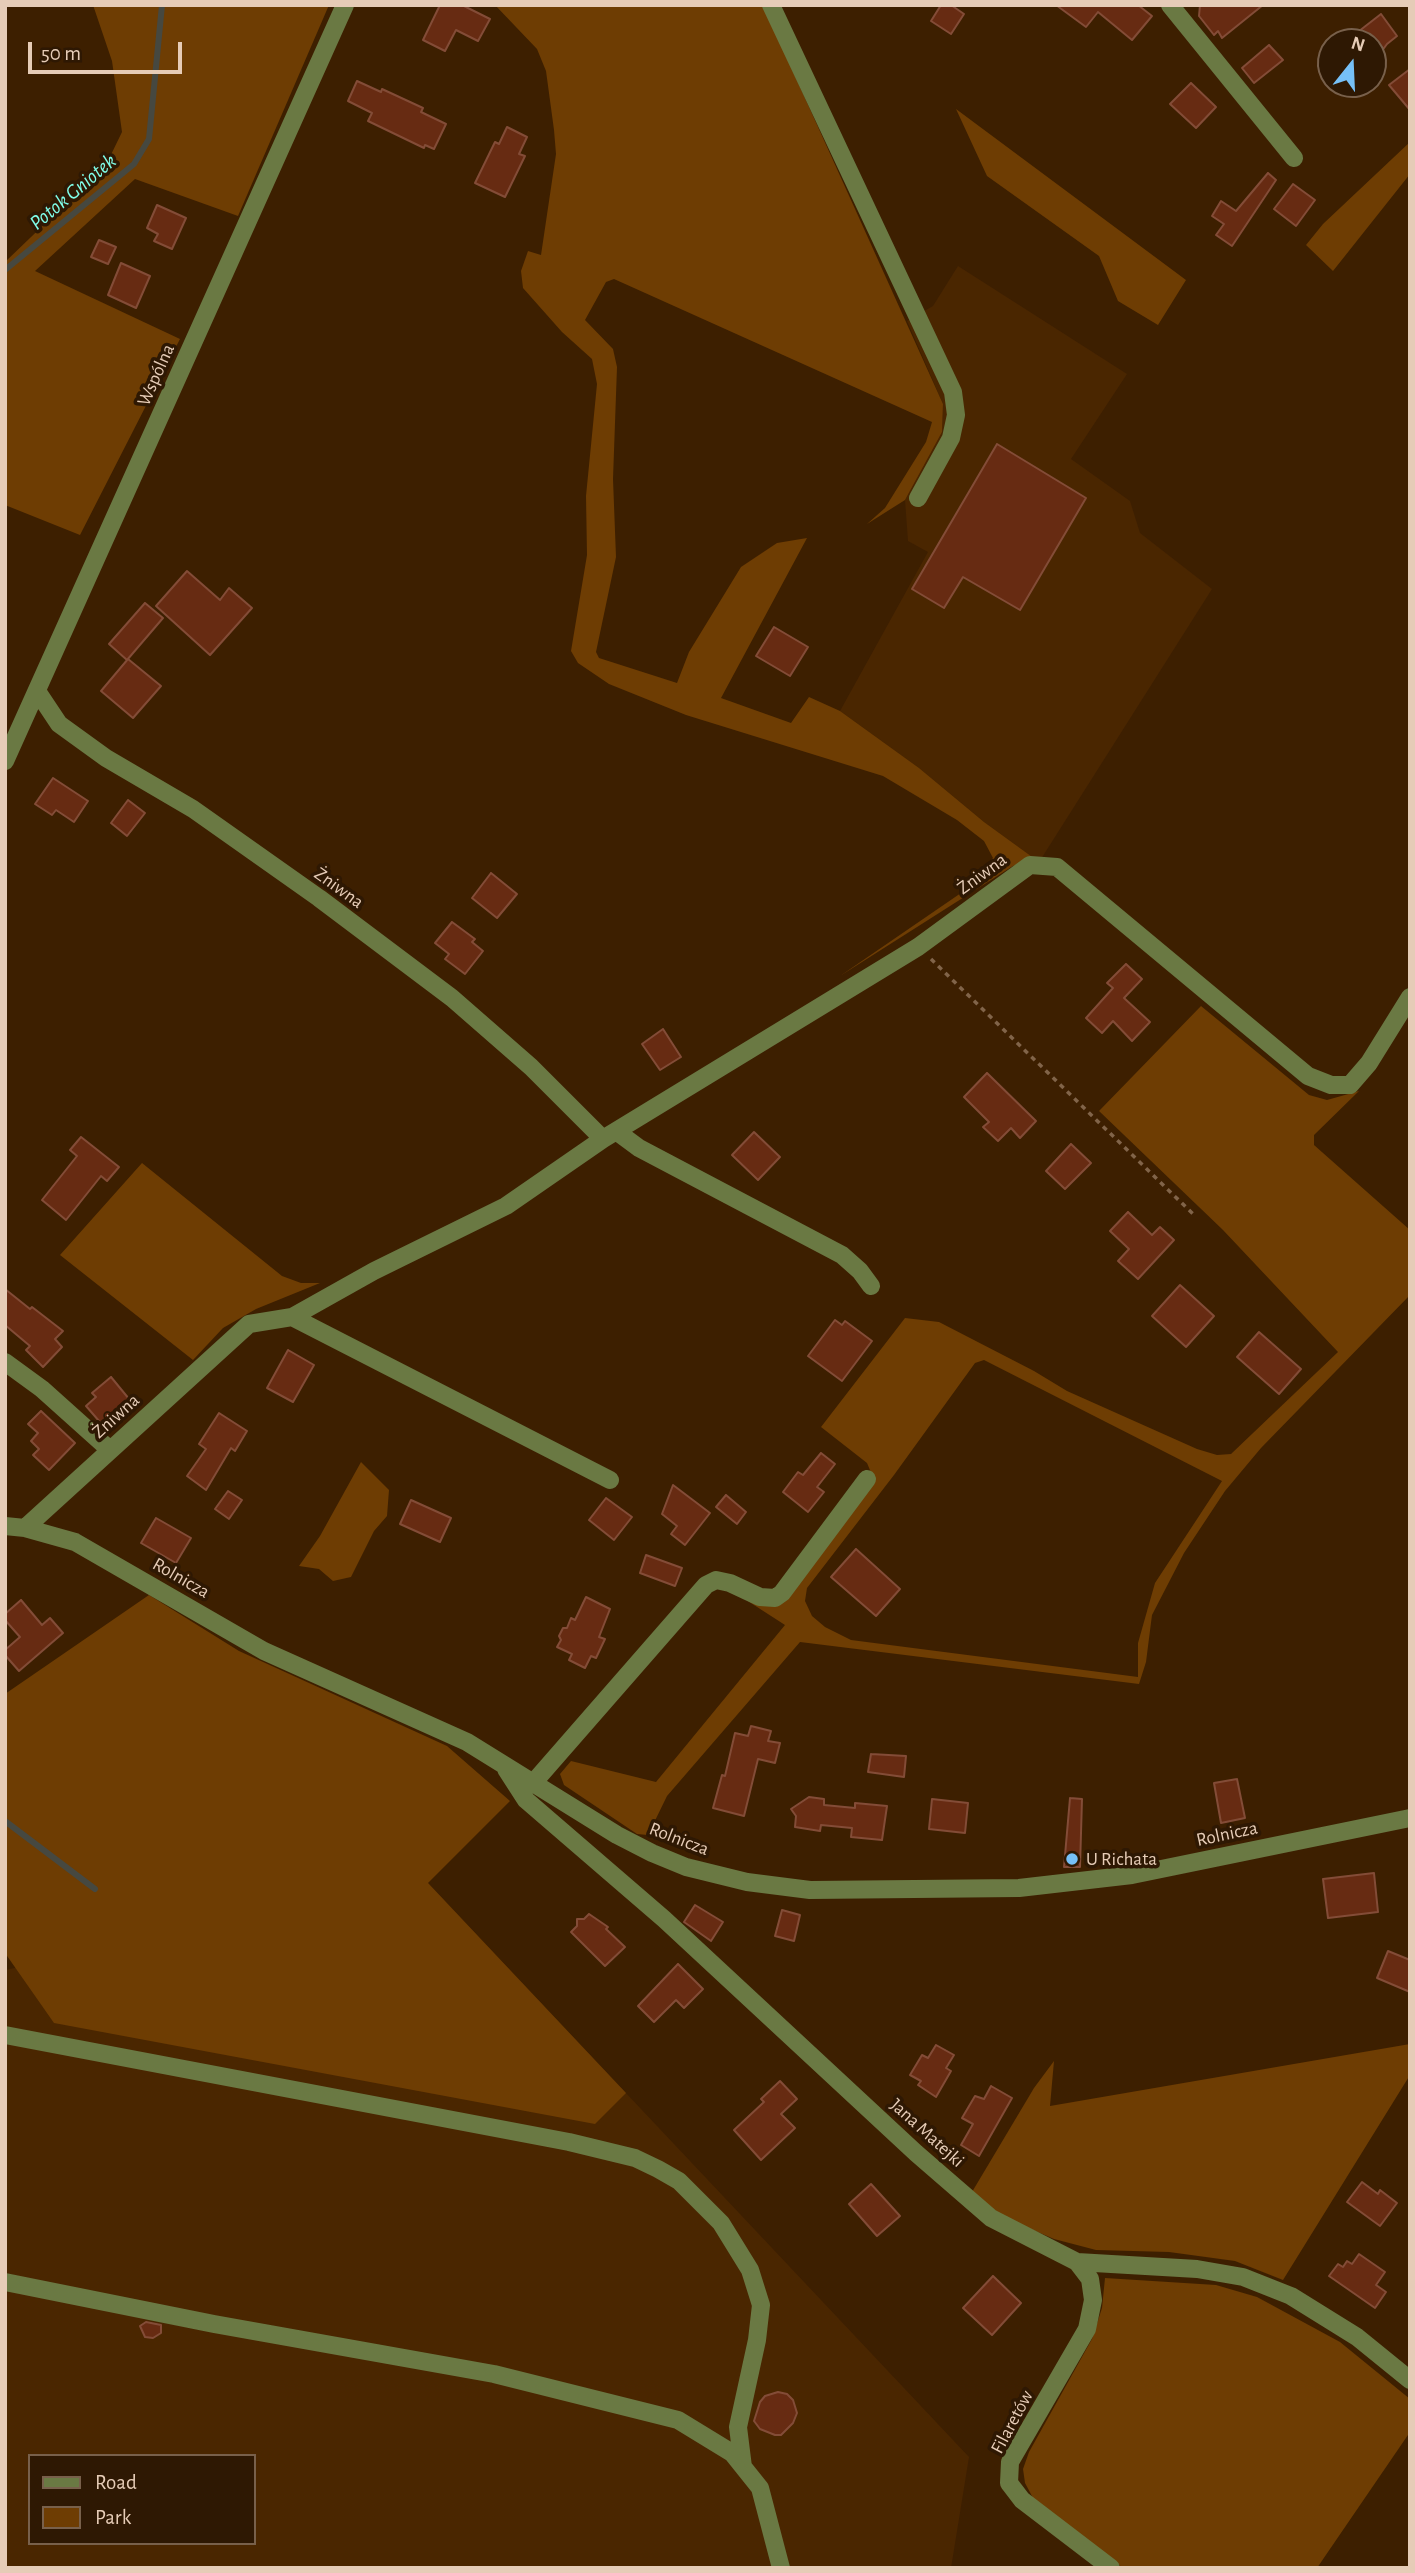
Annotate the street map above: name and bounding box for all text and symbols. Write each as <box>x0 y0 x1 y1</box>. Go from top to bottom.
scale bar <box>32 28 186 72</box>
north arrow <box>1317 28 1387 98</box>
text: N <box>1349 33 1367 56</box>
text: 50 m <box>41 43 81 64</box>
water label: Potok Gniotek <box>25 148 121 236</box>
street label: Wspólna <box>132 340 180 410</box>
street label: Żniwna <box>953 848 1011 900</box>
street label: Żniwna <box>310 862 368 914</box>
street label: Żniwna <box>88 1389 144 1443</box>
street label: Rolnicza <box>148 1553 214 1603</box>
street label: Rolnicza <box>1194 1816 1260 1852</box>
street label: Rolnicza <box>646 1817 712 1861</box>
place label: U Richata <box>1086 1848 1157 1870</box>
marker: U Richata <box>1064 1851 1080 1867</box>
street label: Jana Matejki <box>885 2094 969 2172</box>
street label: Filaretów <box>986 2386 1038 2458</box>
legend <box>28 2454 256 2545</box>
text: Road <box>95 2472 137 2493</box>
text: Park <box>95 2507 131 2528</box>

